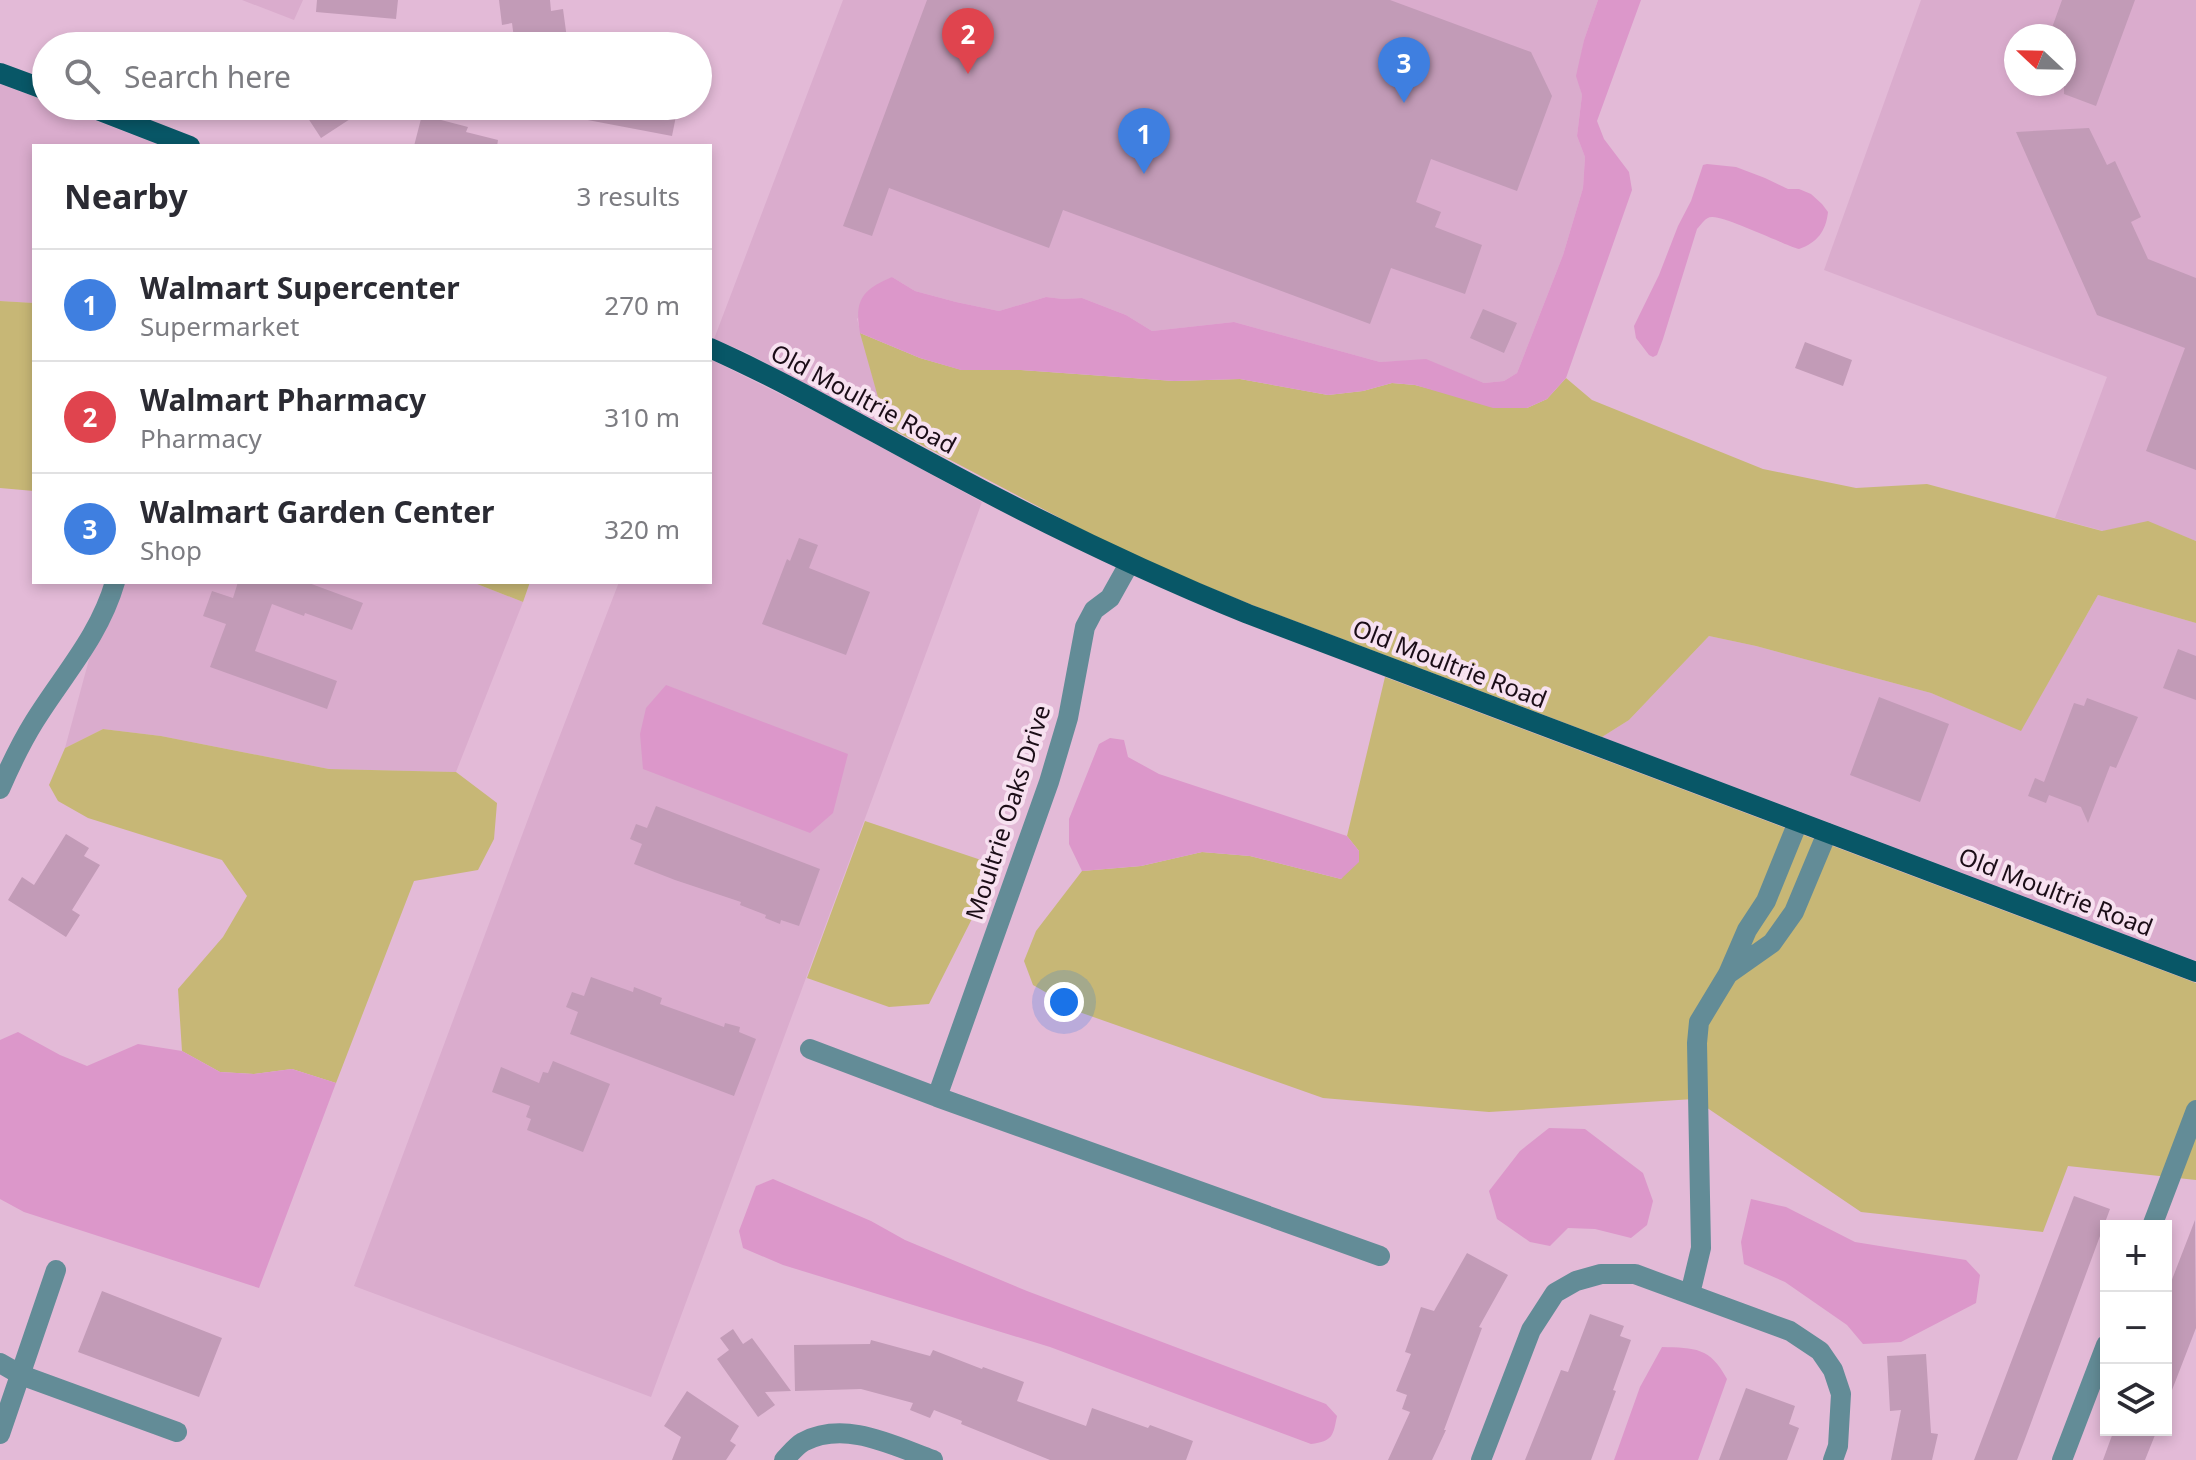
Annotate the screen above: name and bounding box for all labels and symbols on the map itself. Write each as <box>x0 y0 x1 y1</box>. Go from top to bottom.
pin: 2 <box>942 8 994 74</box>
north arrow <box>2004 24 2076 96</box>
pin: 3 <box>1378 37 1430 103</box>
pin: 1 <box>1118 108 1170 174</box>
street label: Old Moultrie Road <box>766 335 962 461</box>
street label: Old Moultrie Road <box>1348 611 1552 715</box>
street label: Moultrie Oaks Drive <box>957 700 1057 924</box>
street label: Old Moultrie Road <box>1954 839 2158 943</box>
your location <box>1044 982 1084 1022</box>

